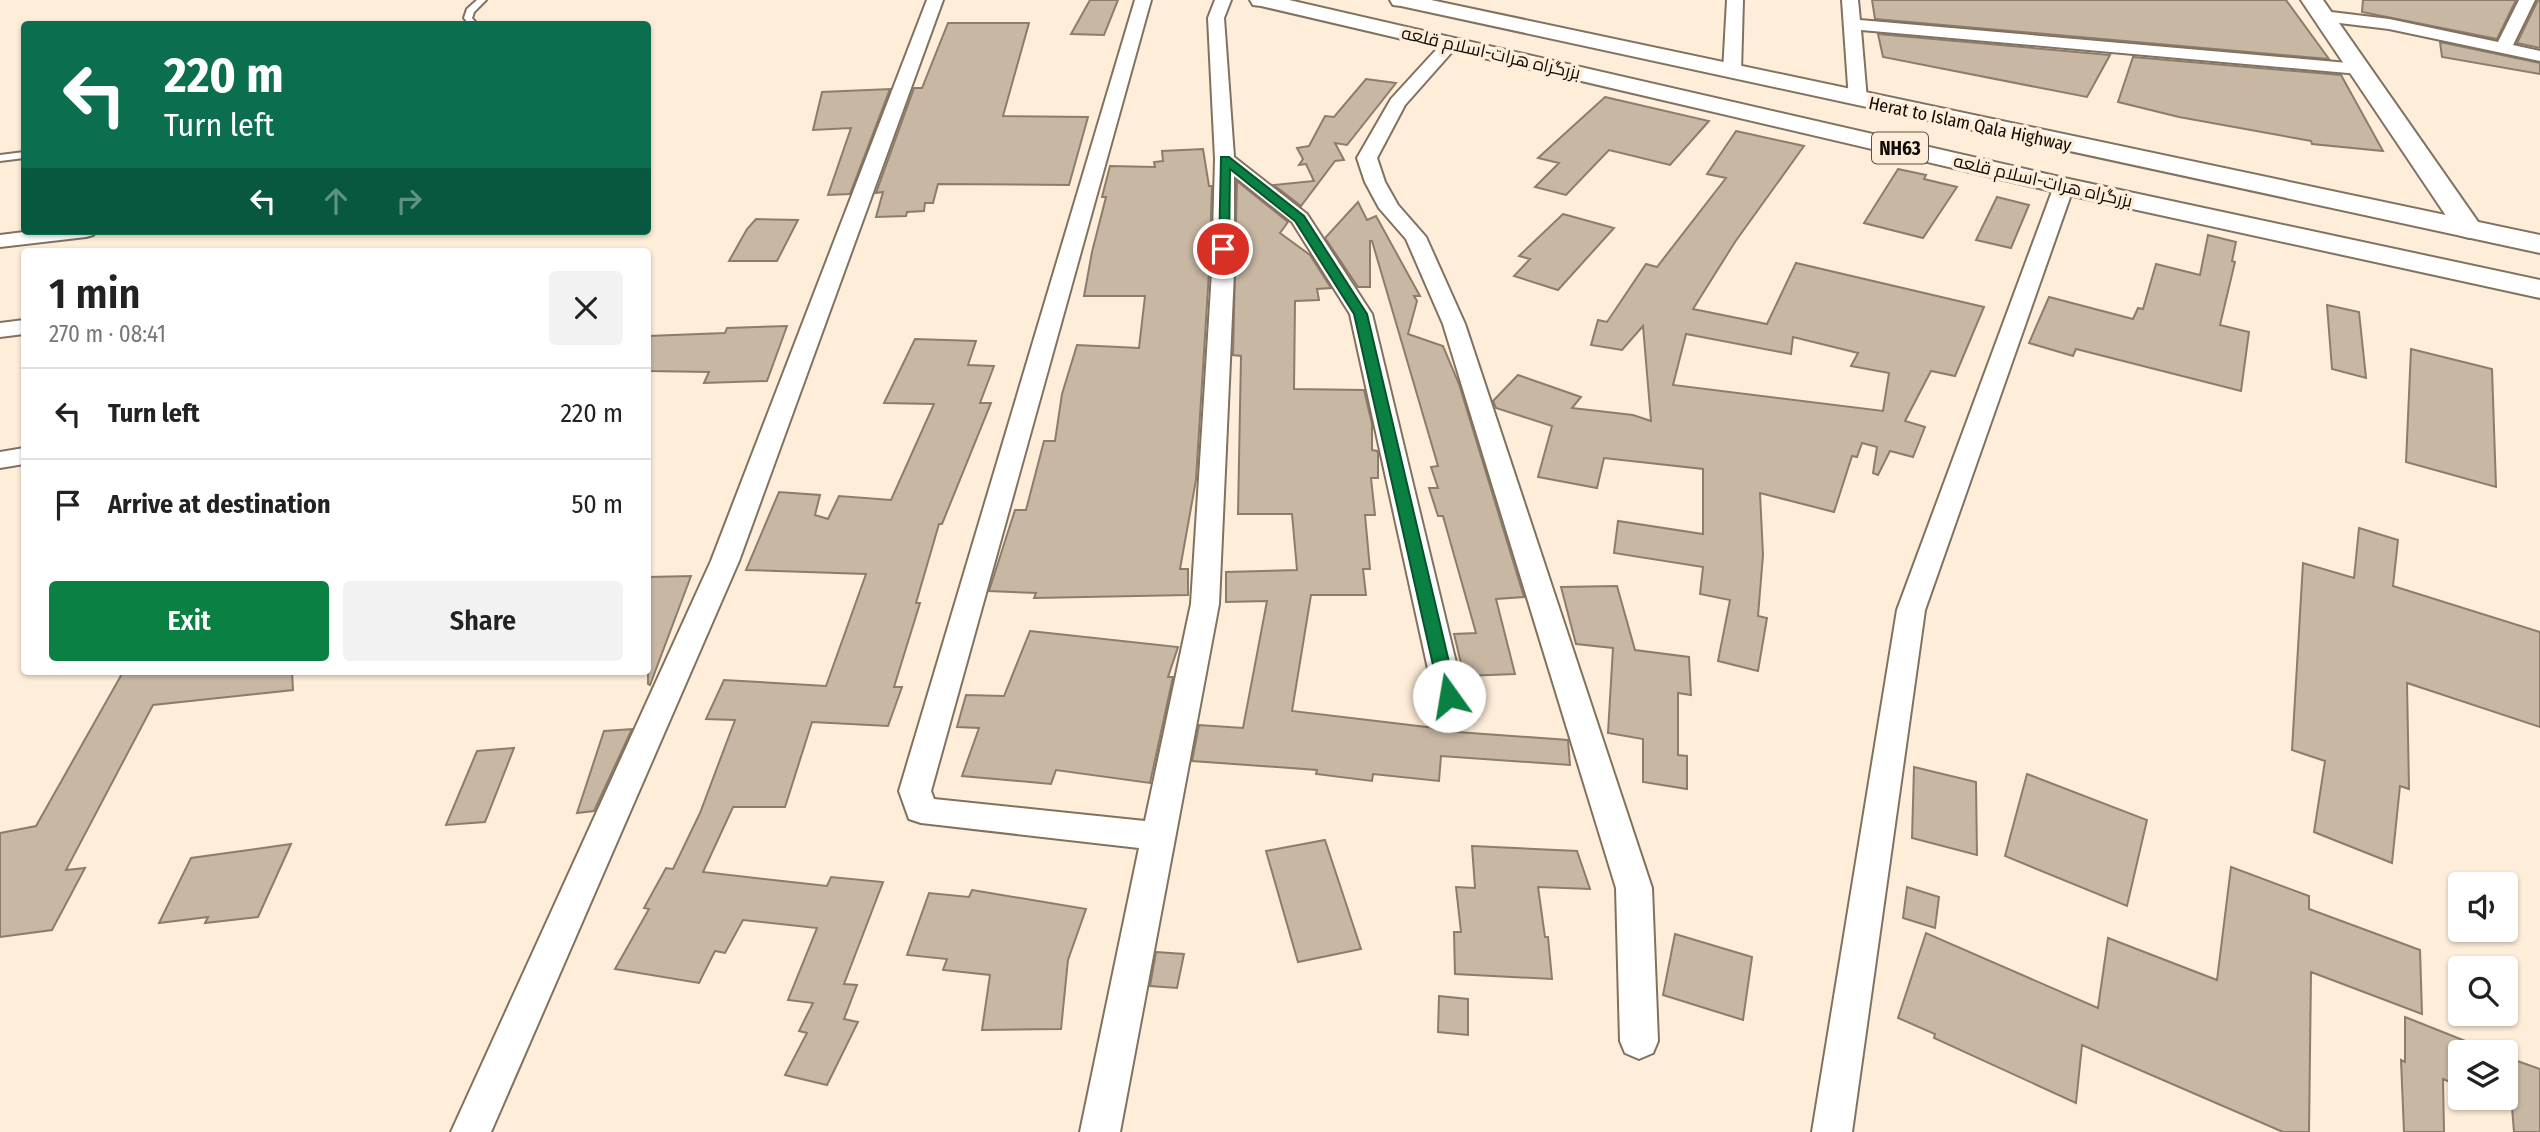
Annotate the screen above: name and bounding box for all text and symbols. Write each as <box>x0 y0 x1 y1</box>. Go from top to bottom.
street label: بزرگراه هرات-اسلام قلعه <box>1399 22 1583 85</box>
text: 220 m <box>164 46 284 105</box>
icon: left <box>49 49 140 140</box>
street label: Herat to Islam Qala Highway <box>1867 92 2073 156</box>
text: Turn left <box>164 106 274 144</box>
road number: NH63 <box>1872 132 1928 164</box>
street label: بزرگراه هرات-اسلام قلعه <box>1951 150 2135 213</box>
icon: left <box>244 182 282 220</box>
icon: ahead <box>317 182 355 220</box>
icon: right <box>390 182 428 220</box>
pin <box>1193 219 1253 279</box>
icon: arrive <box>1204 230 1242 268</box>
text: 1 min <box>49 269 140 319</box>
button: close <box>549 271 623 345</box>
text: 270 m · 08:41 <box>49 320 166 348</box>
icon: left <box>49 395 87 433</box>
text: Turn left <box>108 398 200 429</box>
text: 220 m <box>560 398 623 429</box>
icon: arrive <box>49 486 87 524</box>
text: Arrive at destination <box>108 489 331 520</box>
text: 50 m <box>571 489 623 520</box>
button: Exit <box>49 581 329 661</box>
button: Share <box>343 581 623 661</box>
position arrow <box>1412 659 1486 733</box>
map controls <box>2448 872 2518 1110</box>
button: sound <box>2448 872 2518 942</box>
button: search <box>2448 956 2518 1026</box>
button: layers <box>2448 1040 2518 1110</box>

